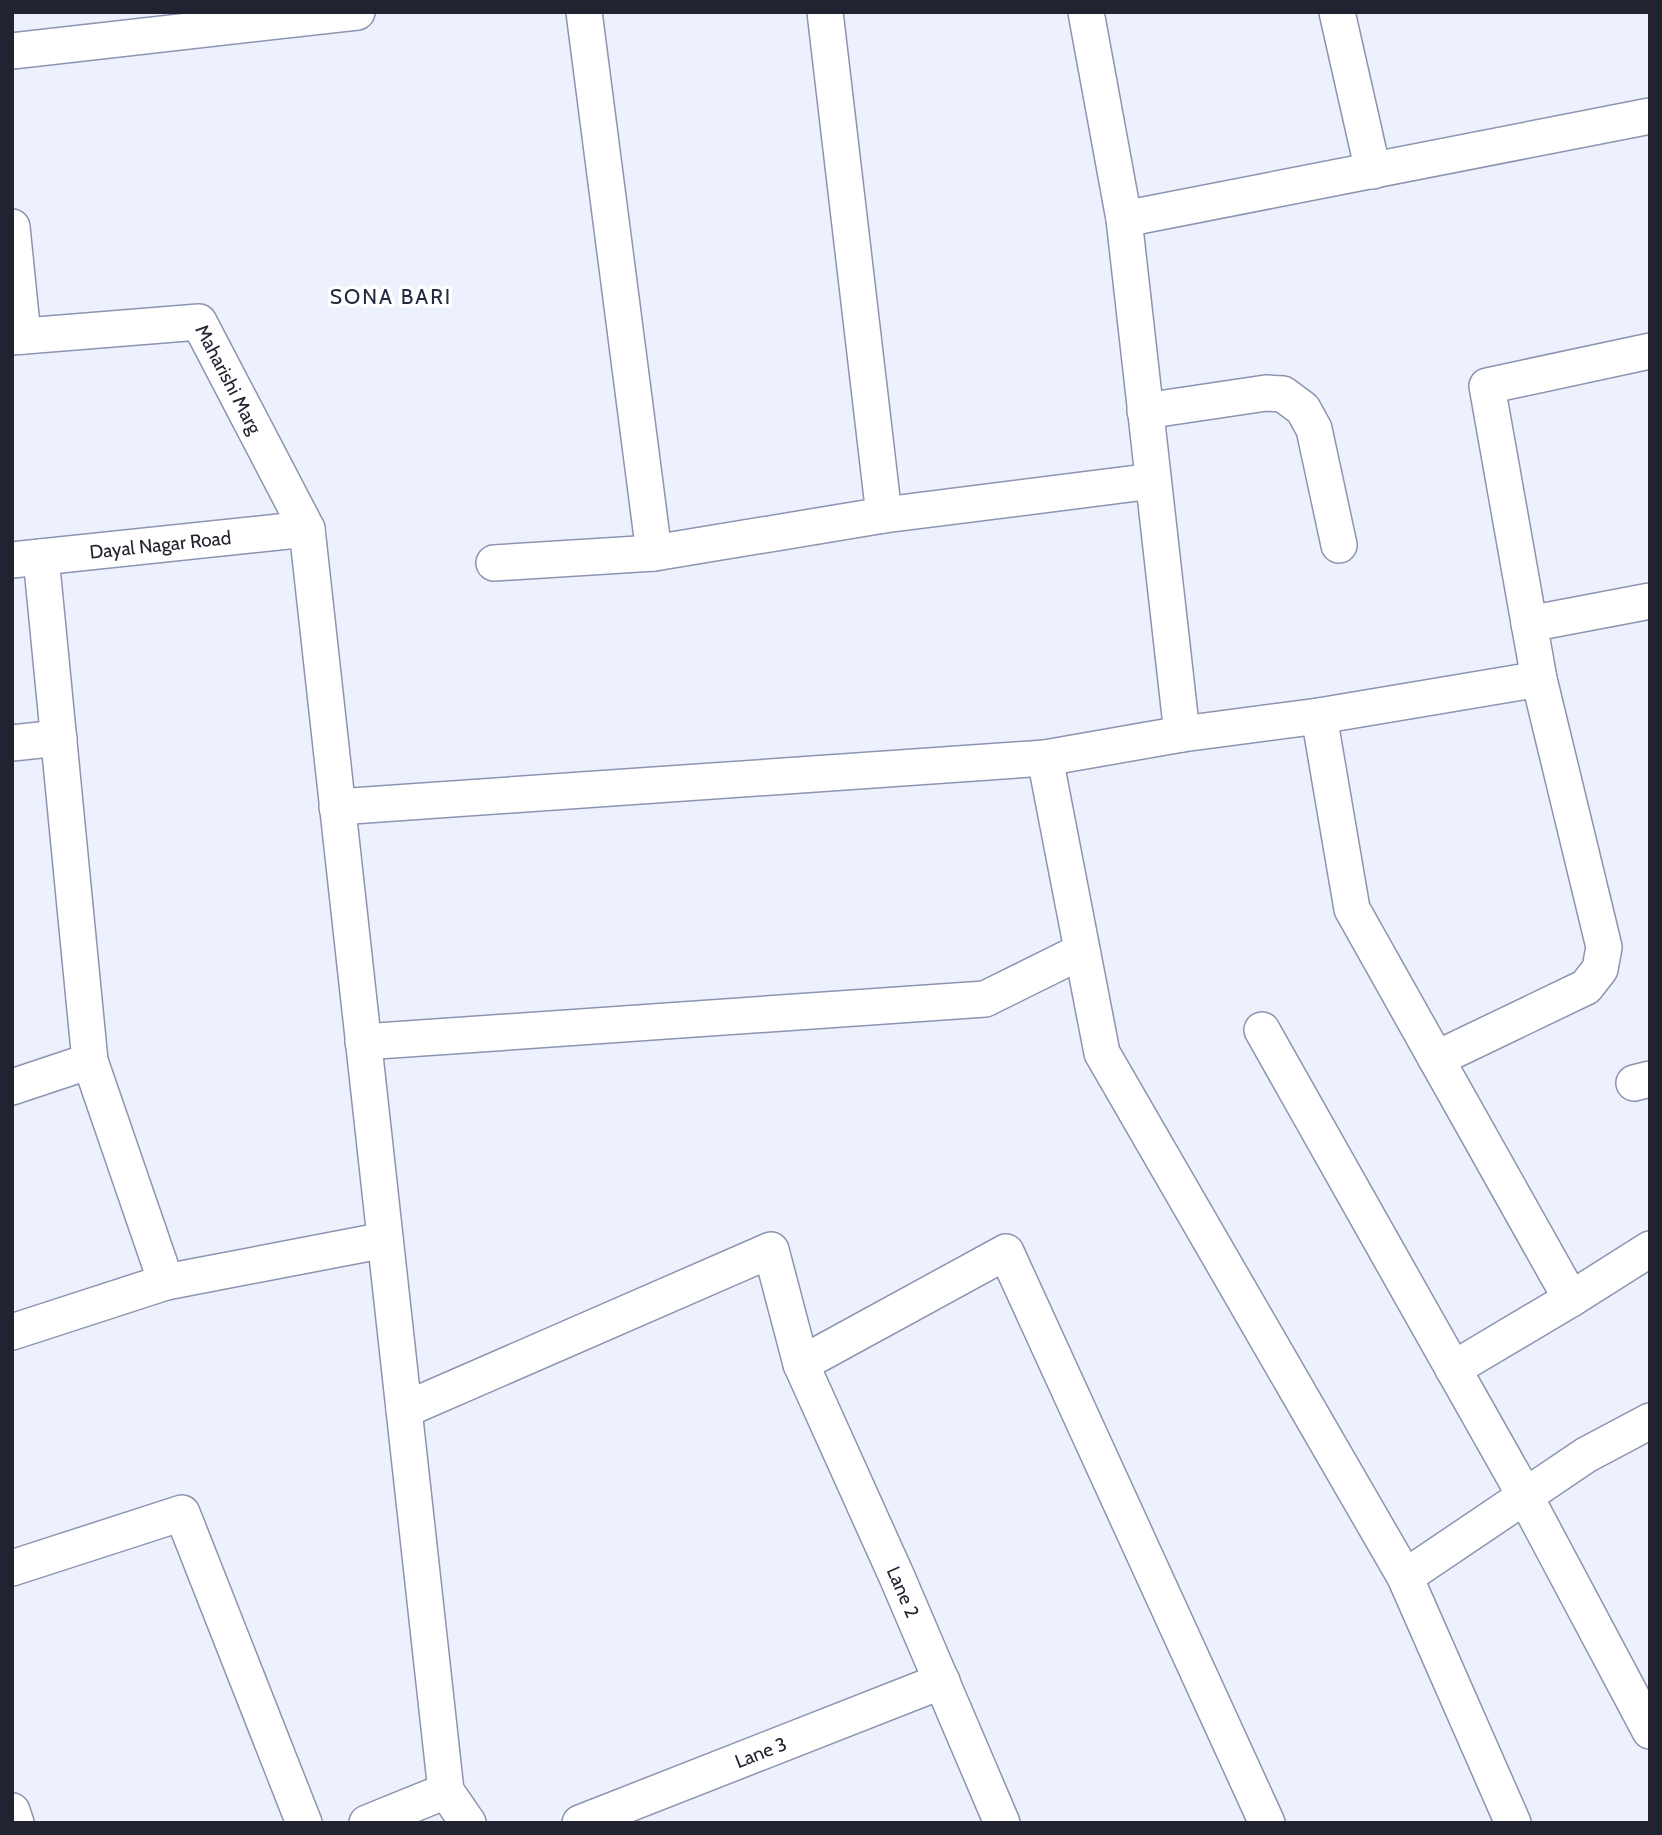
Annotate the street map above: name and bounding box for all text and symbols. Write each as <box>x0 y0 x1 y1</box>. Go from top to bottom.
district label: SONA BARI <box>330 284 452 309</box>
street label: Maharishi Marg <box>191 320 267 438</box>
street label: Dayal Nagar Road <box>88 526 232 563</box>
street label: Lane 2 <box>882 1563 924 1621</box>
street label: Lane 3 <box>731 1732 790 1773</box>

